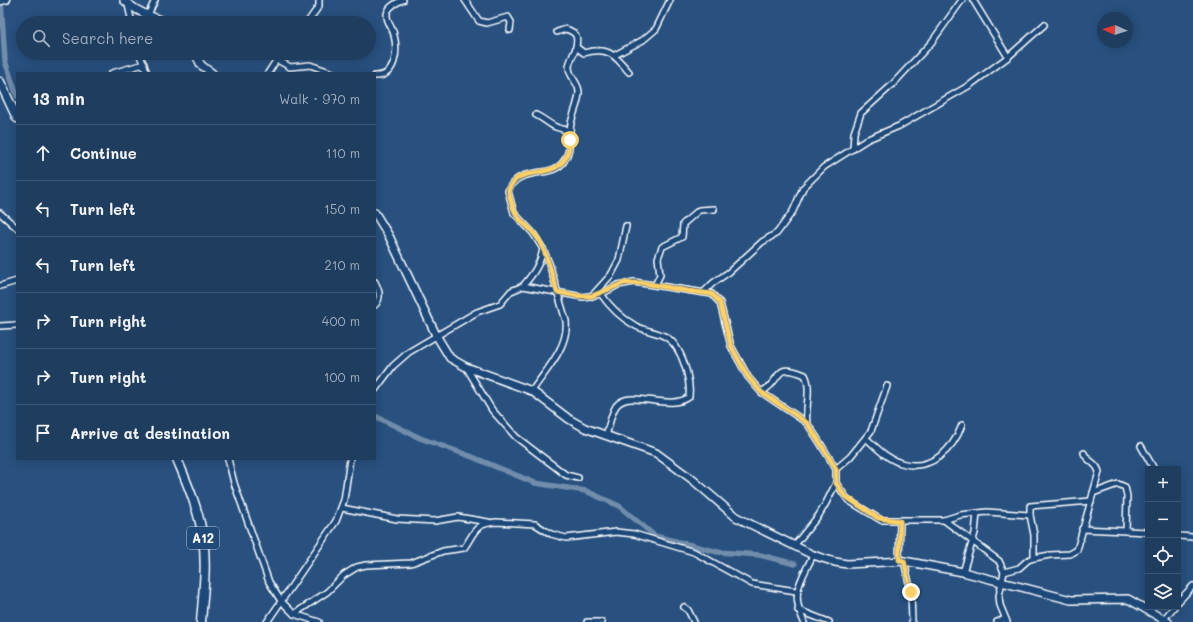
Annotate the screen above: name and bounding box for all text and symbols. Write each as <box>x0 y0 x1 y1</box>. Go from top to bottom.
north arrow <box>1097 12 1133 48</box>
search box <box>16 16 376 60</box>
icon: search <box>30 27 52 49</box>
text: Search here <box>62 28 153 48</box>
text: 13 min <box>32 87 85 109</box>
text: Walk · 970 m <box>279 90 360 107</box>
route start <box>561 131 579 149</box>
icon: ahead <box>32 142 54 164</box>
text: Continue <box>70 143 137 163</box>
text: 110 m <box>326 144 360 161</box>
icon: left <box>32 198 54 220</box>
text: Turn left <box>70 199 135 219</box>
text: 150 m <box>324 200 360 217</box>
icon: left <box>32 254 54 276</box>
text: Turn left <box>70 255 135 275</box>
text: 210 m <box>324 256 360 273</box>
icon: right <box>32 310 54 332</box>
text: Turn right <box>70 311 147 331</box>
text: 400 m <box>322 312 360 329</box>
icon: right <box>32 366 54 388</box>
text: Turn right <box>70 367 147 387</box>
text: 100 m <box>324 368 360 385</box>
icon: arrive <box>32 422 54 444</box>
text: Arrive at destination <box>70 423 230 443</box>
map controls <box>1145 466 1181 610</box>
button: + <box>1145 466 1181 502</box>
button: − <box>1145 502 1181 538</box>
road number: A12 <box>187 527 219 549</box>
button: locate <box>1145 538 1181 574</box>
button: layers <box>1145 574 1181 610</box>
route end <box>902 583 920 601</box>

